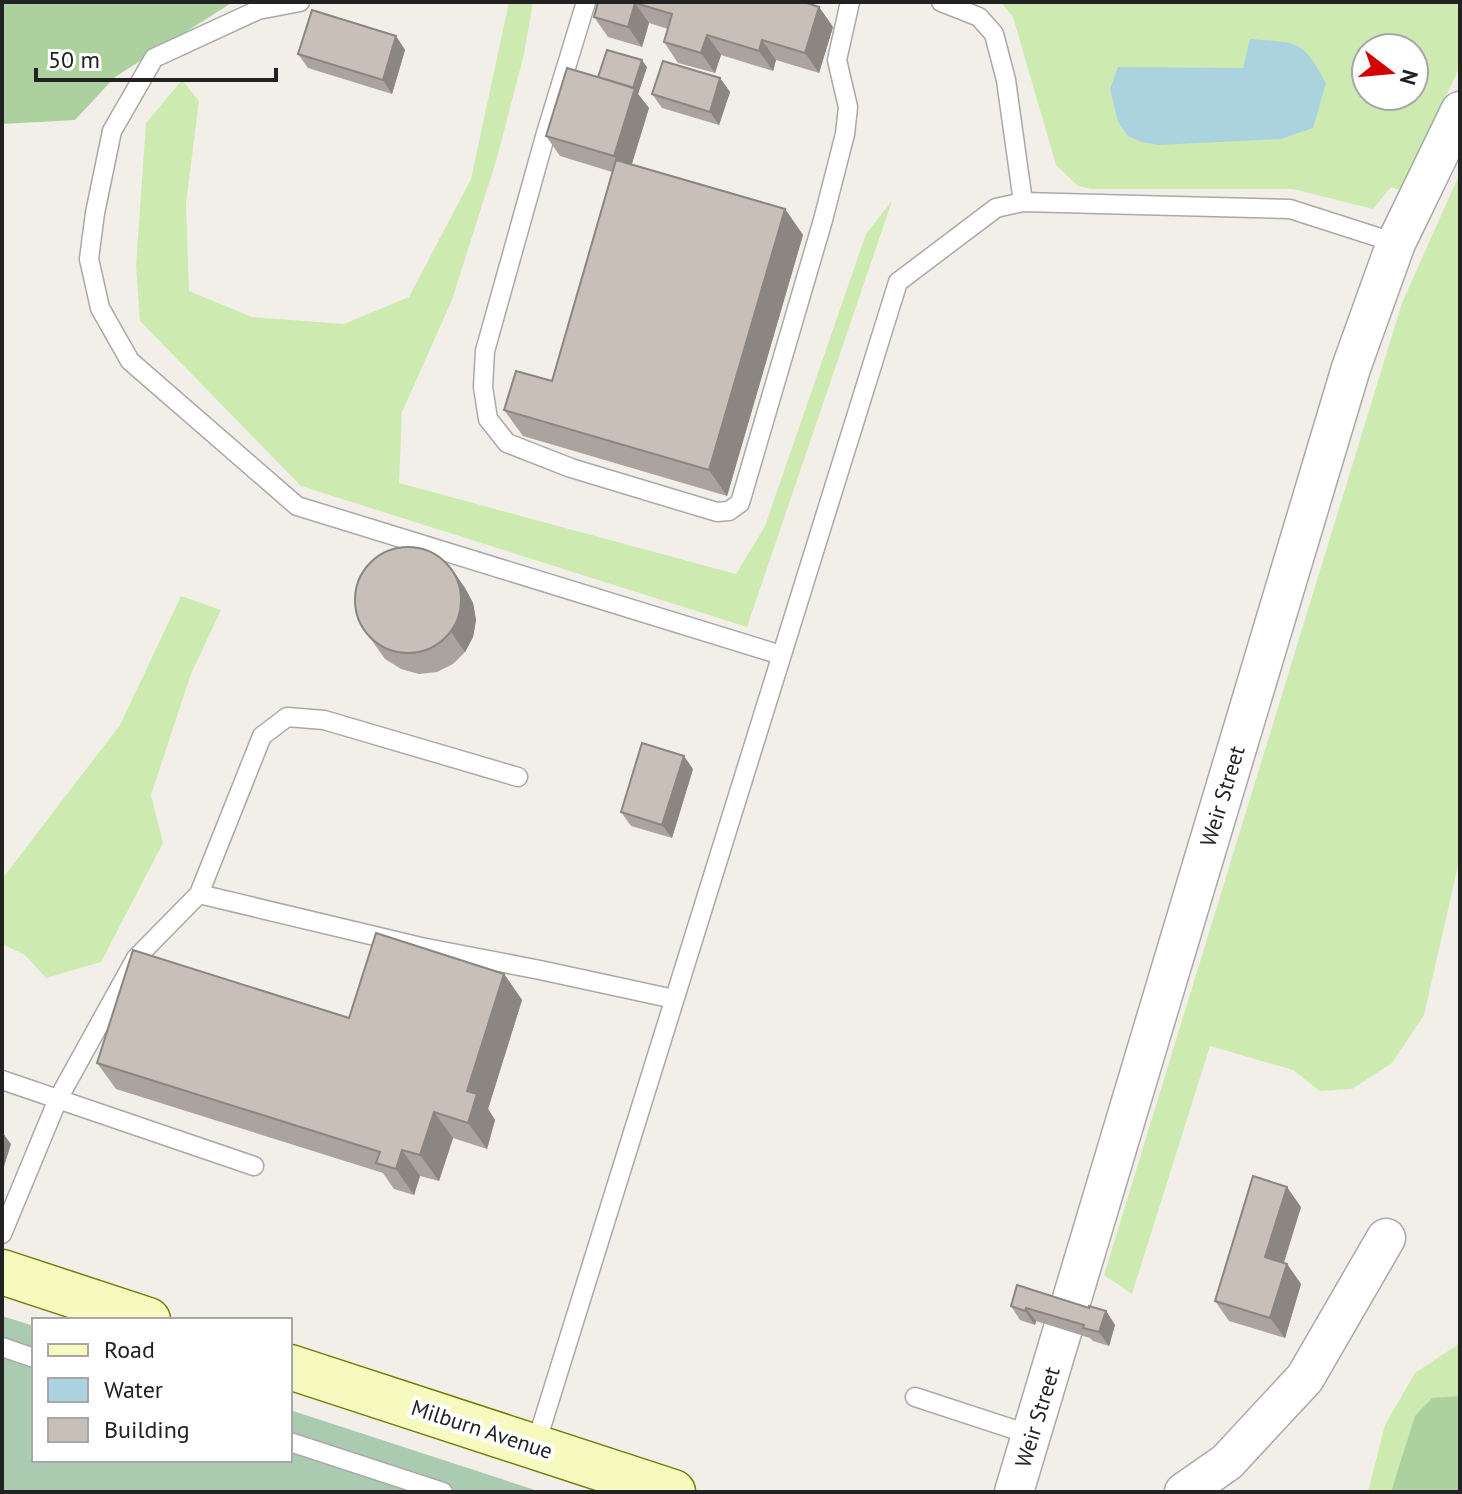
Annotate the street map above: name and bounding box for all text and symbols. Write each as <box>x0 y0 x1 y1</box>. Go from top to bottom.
scale bar <box>36 32 276 82</box>
north arrow <box>1350 32 1430 112</box>
text: 50 m <box>48 44 100 75</box>
text: N <box>1394 67 1425 88</box>
street label: Weir Street <box>1193 742 1251 850</box>
legend <box>32 1318 292 1462</box>
text: Road <box>104 1334 155 1365</box>
street label: Weir Street <box>1008 1363 1066 1471</box>
text: Water <box>104 1374 163 1405</box>
street label: Milburn Avenue <box>408 1393 556 1465</box>
text: Building <box>104 1414 190 1445</box>

